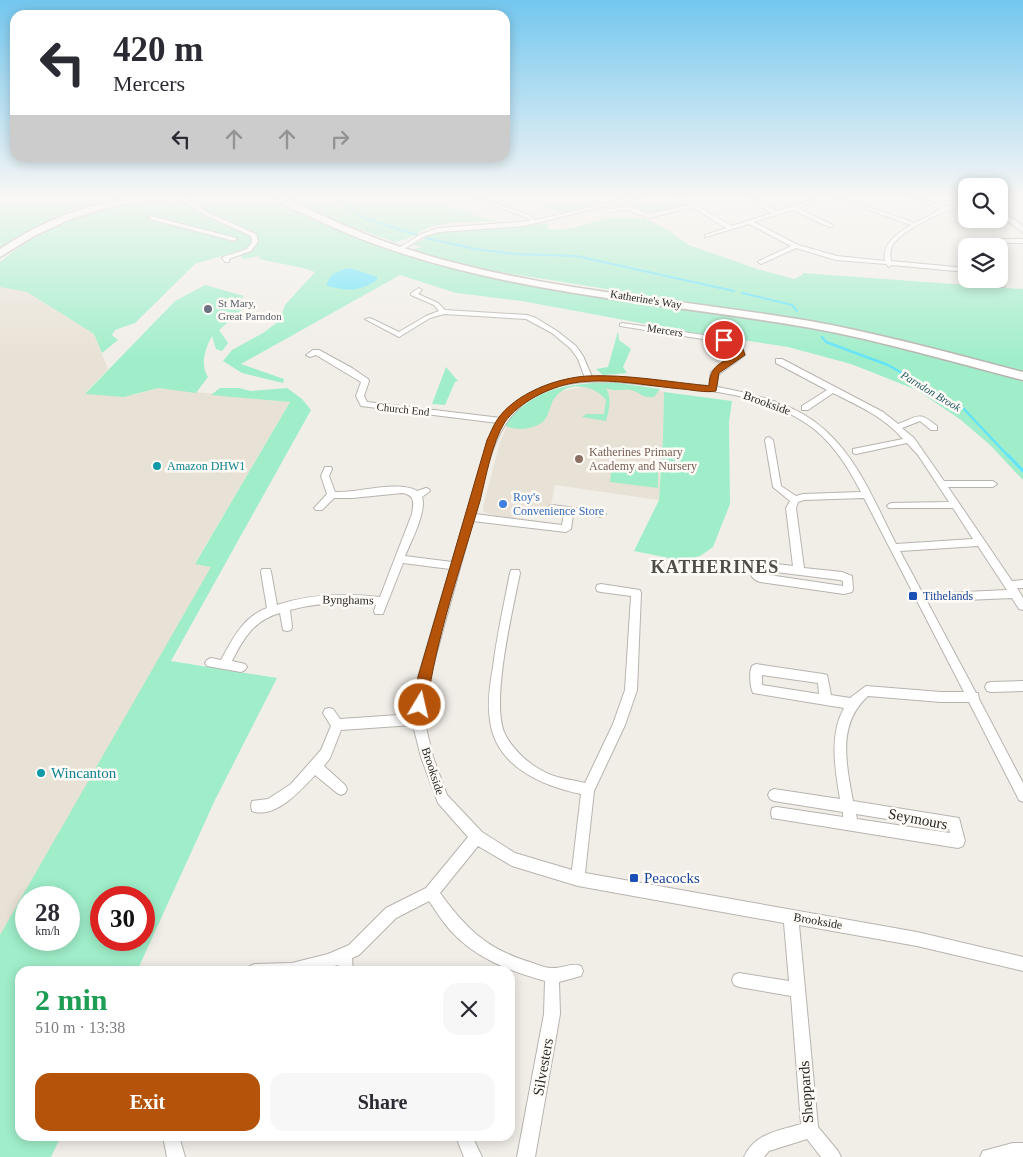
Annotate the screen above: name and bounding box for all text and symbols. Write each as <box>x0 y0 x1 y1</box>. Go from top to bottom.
icon: left <box>30 30 95 95</box>
text: 420 m <box>113 30 203 69</box>
text: Mercers <box>113 71 185 96</box>
icon: left <box>167 125 195 153</box>
icon: ahead <box>220 125 248 153</box>
icon: ahead <box>273 125 301 153</box>
icon: right <box>326 125 354 153</box>
map controls <box>958 178 1008 288</box>
button: search <box>958 178 1008 228</box>
button: layers <box>958 238 1008 288</box>
street label: Katherine's Way <box>609 287 683 311</box>
place label: St Mary, Great Parndon <box>218 297 282 322</box>
marker: St Mary, Great Parndon <box>202 303 214 315</box>
pin <box>703 319 745 361</box>
street label: Mercers <box>646 321 684 339</box>
icon: arrive <box>710 326 738 354</box>
water label: Parndon Brook <box>898 368 964 414</box>
street label: Brookside <box>741 388 793 418</box>
street label: Church End <box>376 400 430 418</box>
place label: Katherines Primary Academy and Nursery <box>589 445 697 473</box>
marker: Katherines Primary Academy and Nursery <box>573 453 585 465</box>
place label: Amazon DHW1 <box>167 459 245 473</box>
marker: Amazon DHW1 <box>151 460 163 472</box>
place label: Roy's Convenience Store <box>513 490 604 518</box>
marker: Roy's Convenience Store <box>497 498 509 510</box>
district label: KATHERINES <box>651 557 779 577</box>
place label: Tithelands <box>923 589 974 603</box>
marker: Tithelands <box>907 590 919 602</box>
street label: Bynghams <box>322 593 374 607</box>
position arrow <box>393 678 445 730</box>
street label: Brookside <box>419 745 447 797</box>
place label: Wincanton <box>51 765 117 781</box>
marker: Wincanton <box>35 767 47 779</box>
street label: Seymours <box>887 805 949 833</box>
place label: Peacocks <box>644 870 700 886</box>
marker: Peacocks <box>628 872 640 884</box>
speed limit sign: 30 <box>90 886 155 951</box>
text: 28 <box>35 899 60 926</box>
street label: Brookside <box>792 910 844 932</box>
text: km/h <box>35 924 60 938</box>
text: 2 min <box>35 983 108 1016</box>
button: close <box>443 983 495 1035</box>
text: 510 m · 13:38 <box>35 1019 125 1036</box>
street label: Silvesters <box>530 1037 556 1097</box>
street label: Sheppards <box>796 1060 816 1124</box>
button: Exit <box>35 1073 260 1131</box>
button: Share <box>270 1073 495 1131</box>

